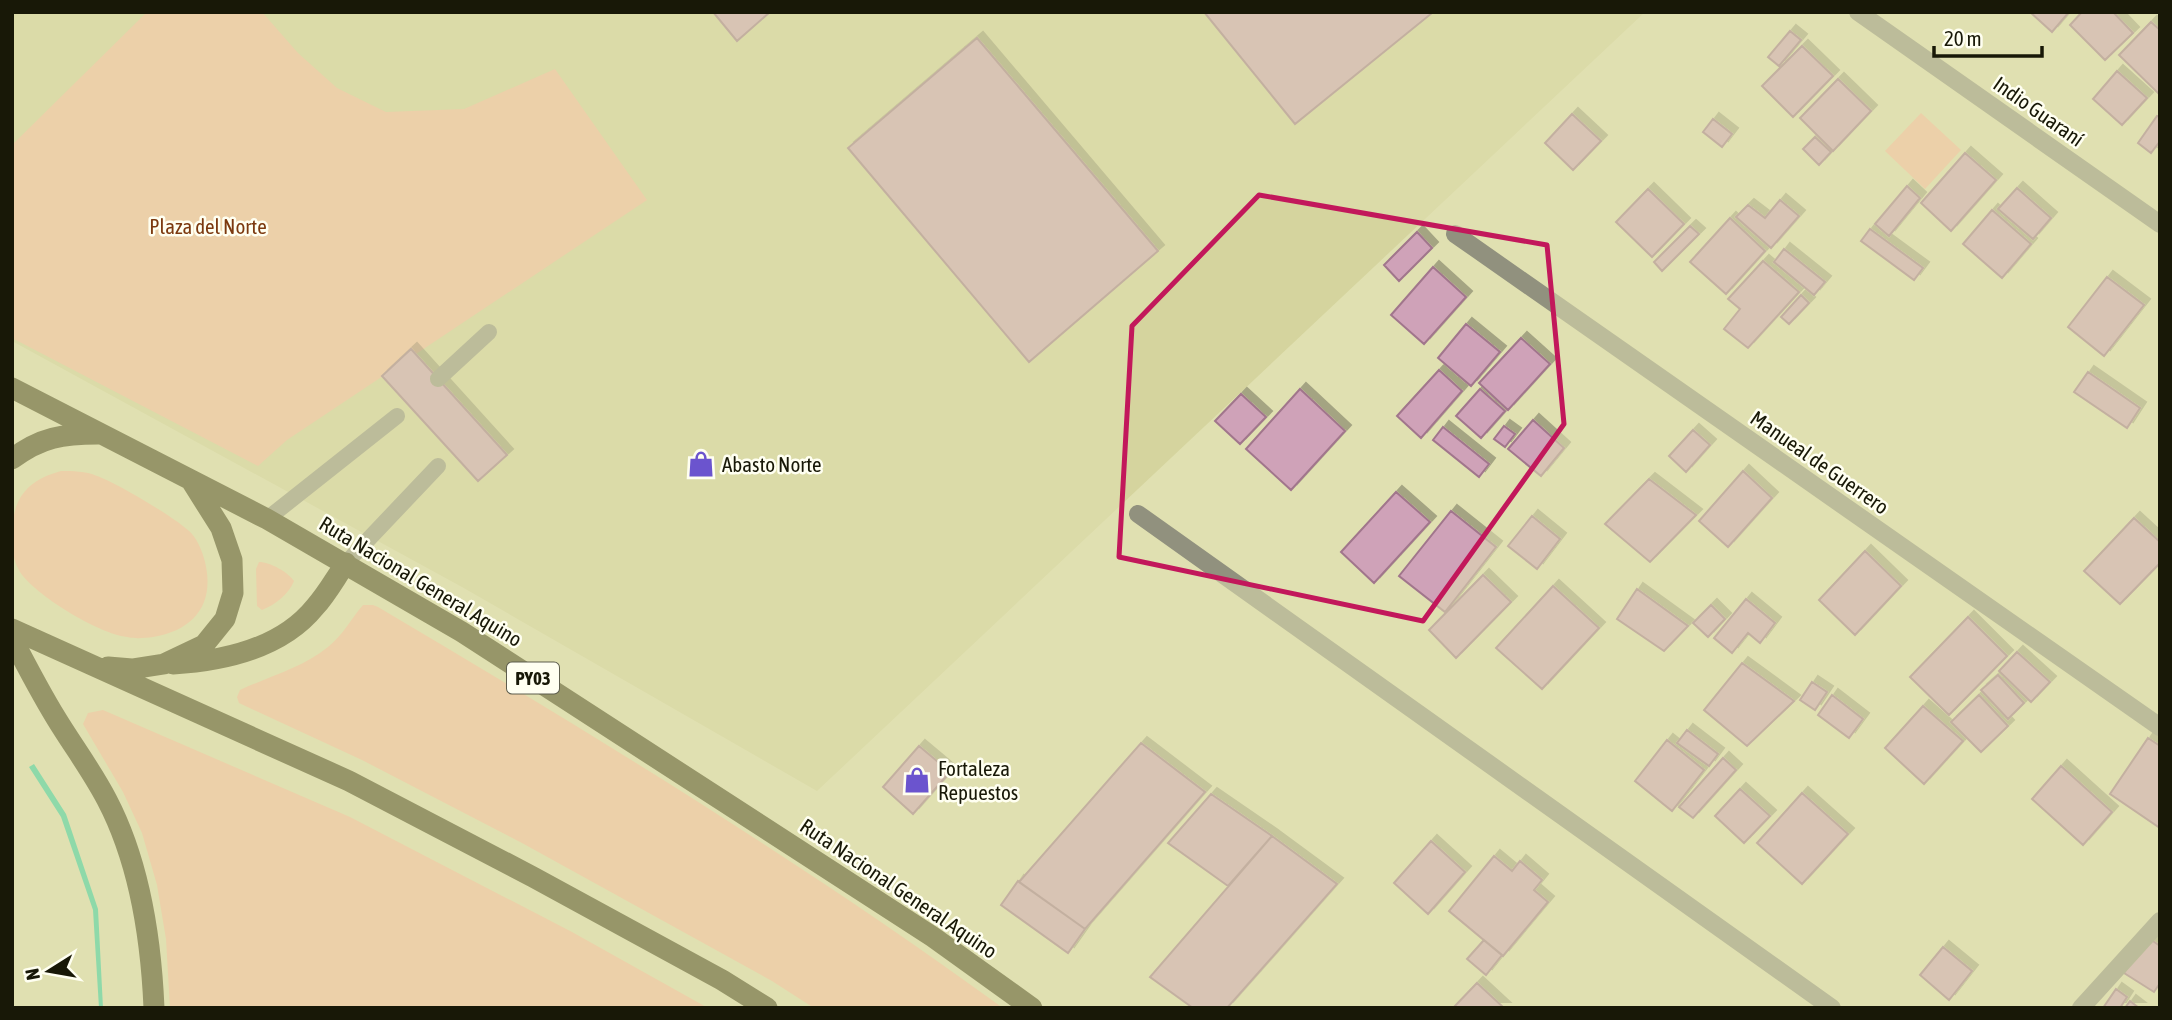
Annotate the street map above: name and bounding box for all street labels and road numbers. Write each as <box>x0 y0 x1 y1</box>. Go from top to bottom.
street label: Indio Guaraní <box>1989 71 2089 151</box>
street label: Manueal de Guerrero <box>1746 405 1894 519</box>
street label: Ruta Nacional General Aquino <box>315 511 527 651</box>
road number: PY03 <box>507 663 559 694</box>
street label: Ruta Nacional General Aquino <box>796 813 1002 963</box>

